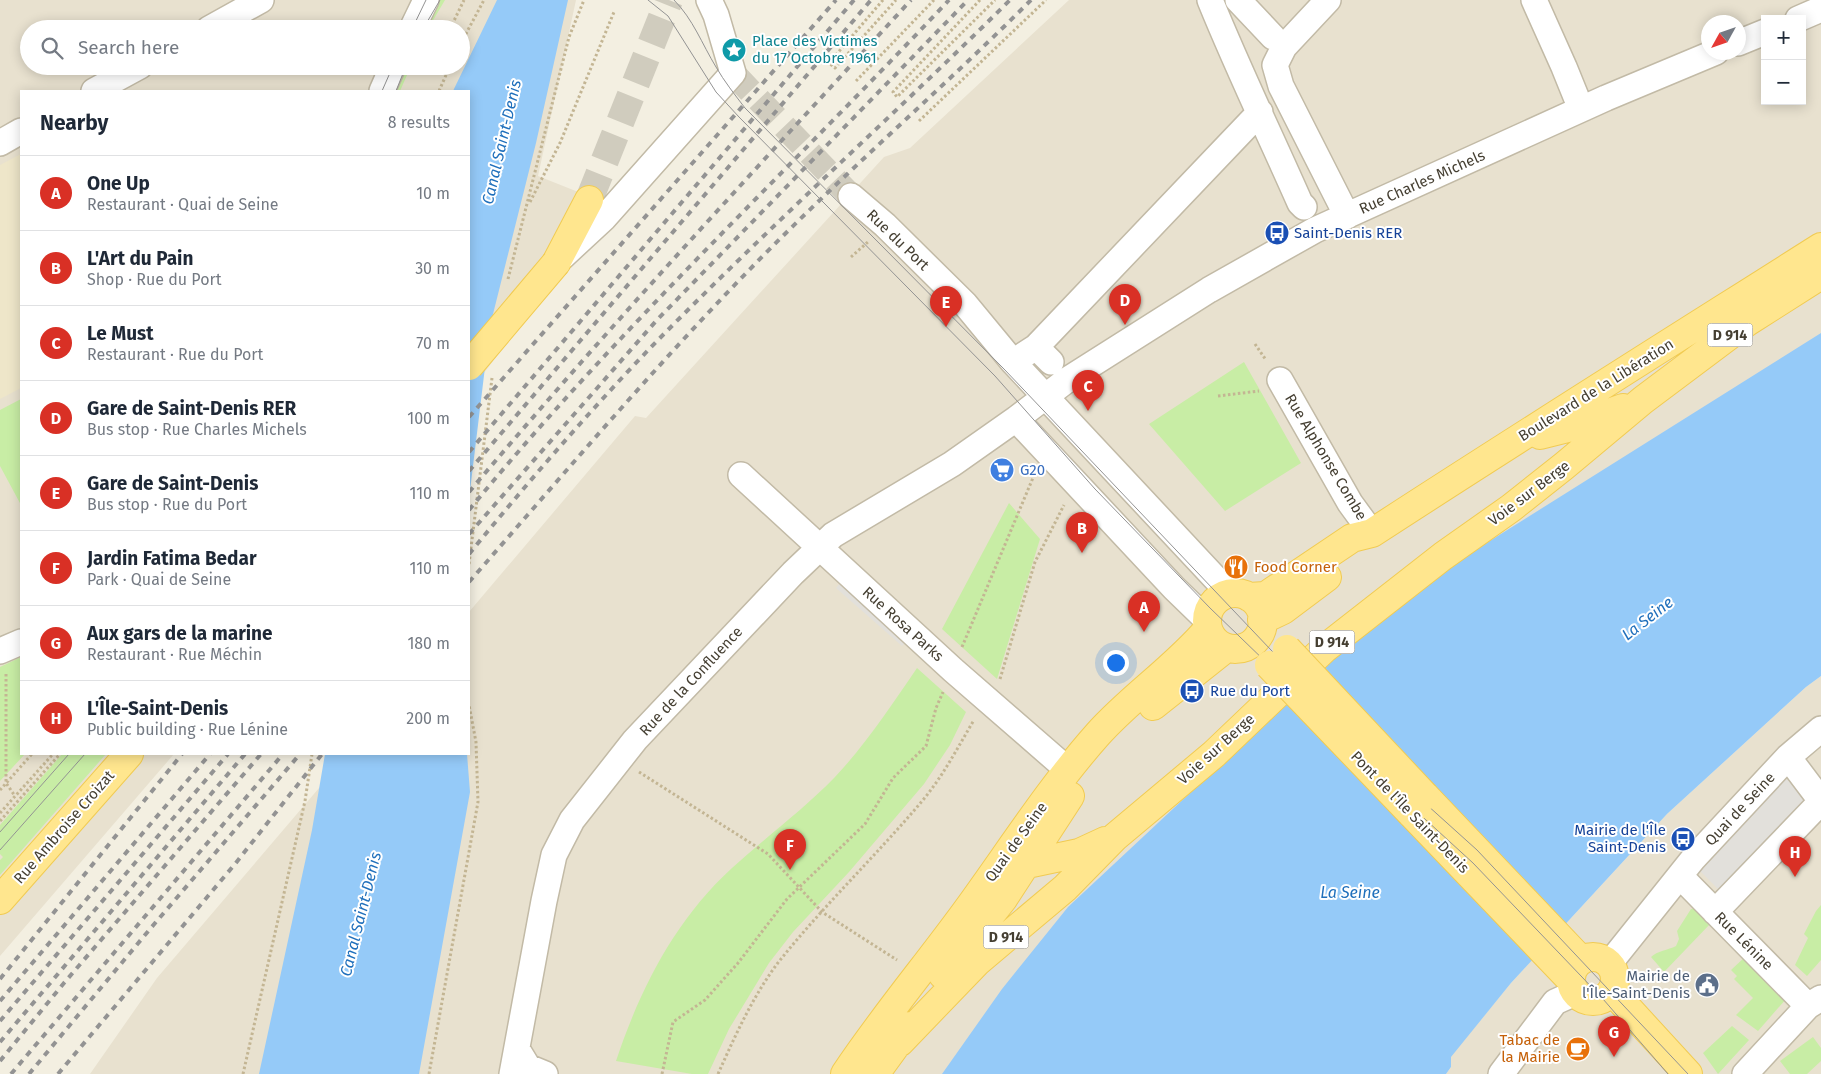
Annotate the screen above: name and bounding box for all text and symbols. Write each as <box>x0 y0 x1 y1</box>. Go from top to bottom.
north arrow <box>1701 15 1746 60</box>
map controls <box>1761 15 1806 105</box>
button: + <box>1761 15 1806 60</box>
search box <box>20 20 470 75</box>
place label: Place des Victimes du 17 Octobre 1961 <box>752 32 878 67</box>
icon: search <box>38 34 66 62</box>
text: Search here <box>78 36 179 59</box>
place icon: Place des Victimes du 17 Octobre 1961 <box>721 37 747 63</box>
button: − <box>1761 60 1806 105</box>
water label: Canal Saint-Denis <box>478 78 525 206</box>
text: Nearby <box>40 110 108 136</box>
text: 8 results <box>388 113 450 132</box>
street label: Rue Charles Michels <box>1356 146 1488 218</box>
text: One Up <box>87 172 150 195</box>
text: A <box>51 184 61 203</box>
text: 10 m <box>416 184 450 203</box>
text: Restaurant · Quai de Seine <box>87 195 279 214</box>
street label: Rue du Port <box>863 206 933 275</box>
bus stop icon: Saint-Denis RER <box>1264 220 1290 246</box>
place label: Saint-Denis RER <box>1294 224 1402 242</box>
text: L'Art du Pain <box>87 247 193 270</box>
text: B <box>51 259 61 278</box>
text: 30 m <box>415 259 450 278</box>
text: Shop · Rue du Port <box>87 270 221 289</box>
pin: D <box>1109 284 1141 325</box>
pin: E <box>930 286 962 327</box>
text: Le Must <box>87 322 154 345</box>
road number: D 914 <box>1708 324 1752 346</box>
text: C <box>51 334 61 353</box>
text: 70 m <box>416 334 450 353</box>
street label: Boulevard de la Libération <box>1515 335 1677 445</box>
text: Restaurant · Rue du Port <box>87 345 263 364</box>
pin: C <box>1072 370 1104 411</box>
street label: Rue Alphonse Combe <box>1281 391 1371 523</box>
text: Gare de Saint-Denis RER <box>87 397 296 420</box>
text: D <box>51 409 61 428</box>
text: 100 m <box>407 409 450 428</box>
text: Bus stop · Rue Charles Michels <box>87 420 307 439</box>
supermarket icon: G20 <box>989 457 1015 483</box>
street label: Voie sur Berge <box>1485 457 1573 529</box>
place label: G20 <box>1020 461 1045 479</box>
text: Gare de Saint-Denis <box>87 472 258 495</box>
text: E <box>52 484 60 503</box>
text: 110 m <box>409 484 450 503</box>
text: Bus stop · Rue du Port <box>87 495 247 514</box>
pin: B <box>1066 512 1098 553</box>
text: Jardin Fatima Bedar <box>87 547 257 570</box>
restaurant icon: Food Corner <box>1223 554 1249 580</box>
place label: Food Corner <box>1254 558 1337 576</box>
text: F <box>52 559 60 578</box>
text: 110 m <box>409 559 450 578</box>
text: Park · Quai de Seine <box>87 570 231 589</box>
street label: Rue Rosa Parks <box>859 583 947 665</box>
pin: A <box>1128 591 1160 632</box>
water label: La Seine <box>1618 593 1677 644</box>
text: Aux gars de la marine <box>87 622 273 645</box>
street label: Rue de la Confluence <box>636 623 746 739</box>
road number: D 914 <box>1310 630 1354 654</box>
text: G <box>51 634 61 653</box>
text: 180 m <box>407 634 450 653</box>
text: Restaurant · Rue Méchin <box>87 645 262 664</box>
your location <box>1103 650 1129 676</box>
bus stop icon: Rue du Port <box>1179 678 1205 704</box>
place label: Rue du Port <box>1210 682 1290 700</box>
text: L'Île-Saint-Denis <box>87 697 228 720</box>
text: H <box>51 709 61 728</box>
text: 200 m <box>406 709 450 728</box>
street label: Voie sur Berge <box>1174 710 1258 788</box>
text: Public building · Rue Lénine <box>87 720 288 739</box>
street label: Pont de l'Île Saint-Denis <box>1347 747 1473 877</box>
street label: Rue Ambroise Croizat <box>10 766 118 887</box>
street label: Quai de Seine <box>1701 768 1779 850</box>
street label: Quai de Seine <box>981 799 1051 885</box>
place label: Mairie de l'Île Saint-Denis <box>1574 821 1666 856</box>
bus stop icon: Mairie de l'Île Saint-Denis <box>1670 826 1696 852</box>
pin: F <box>774 829 806 870</box>
pin: H <box>1779 836 1811 877</box>
water label: Canal Saint-Denis <box>336 850 385 978</box>
water label: La Seine <box>1320 883 1380 902</box>
street label: Rue Lénine <box>1711 908 1777 974</box>
road number: D 914 <box>984 926 1028 949</box>
place label: Mairie de l'Île-Saint-Denis <box>1582 967 1690 1002</box>
public building icon: Mairie de l'Île-Saint-Denis <box>1694 972 1720 998</box>
pin: G <box>1598 1016 1630 1057</box>
place label: Tabac de la Mairie <box>1500 1031 1560 1066</box>
cafe icon: Tabac de la Mairie <box>1565 1036 1591 1062</box>

